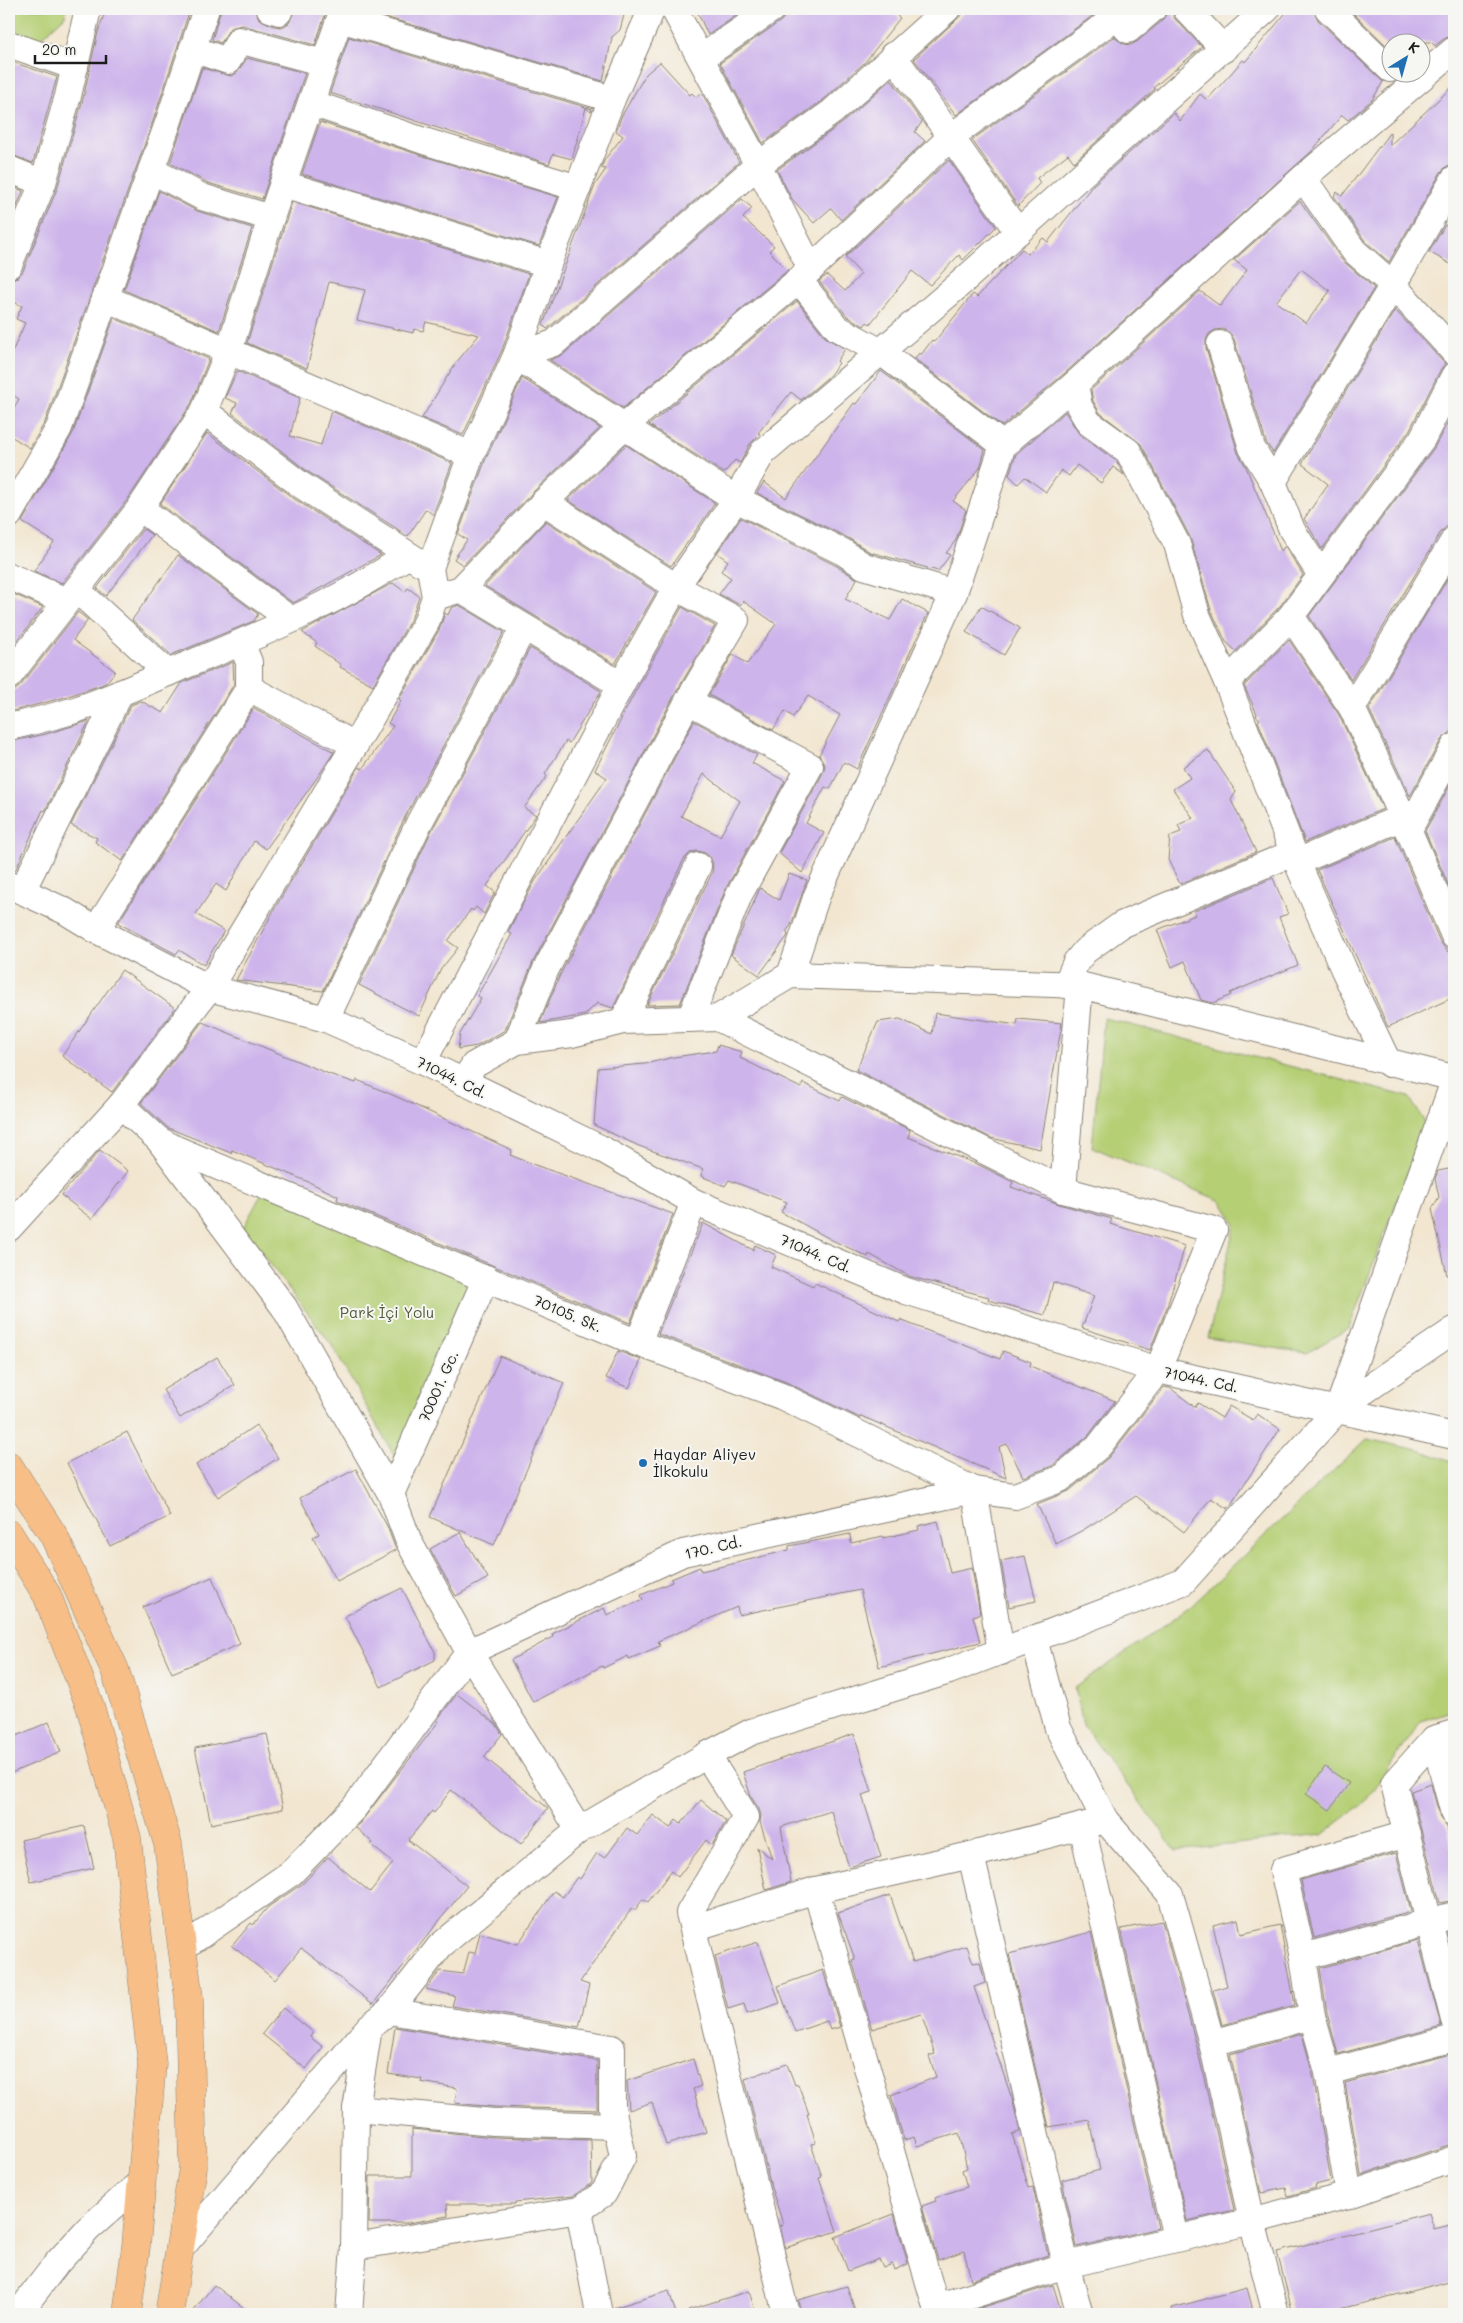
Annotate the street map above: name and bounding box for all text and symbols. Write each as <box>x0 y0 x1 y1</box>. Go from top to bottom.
scale bar <box>35 32 106 64</box>
north arrow <box>1380 32 1430 82</box>
text: K <box>1405 37 1424 58</box>
text: 20 m <box>42 39 76 59</box>
street label: 71044. Cd. <box>414 1051 490 1103</box>
street label: 71044. Cd. <box>777 1229 855 1277</box>
street label: 70105. Sk. <box>531 1290 605 1336</box>
park label: Park İçi Yolu <box>340 1302 434 1322</box>
street label: 70001. Gc. <box>413 1347 463 1425</box>
street label: 71044. Cd. <box>1162 1361 1240 1397</box>
place label: Haydar Aliyev İlkokulu <box>653 1444 756 1481</box>
marker: Haydar Aliyev İlkokulu <box>637 1457 649 1469</box>
street label: 170. Cd. <box>682 1531 744 1563</box>

